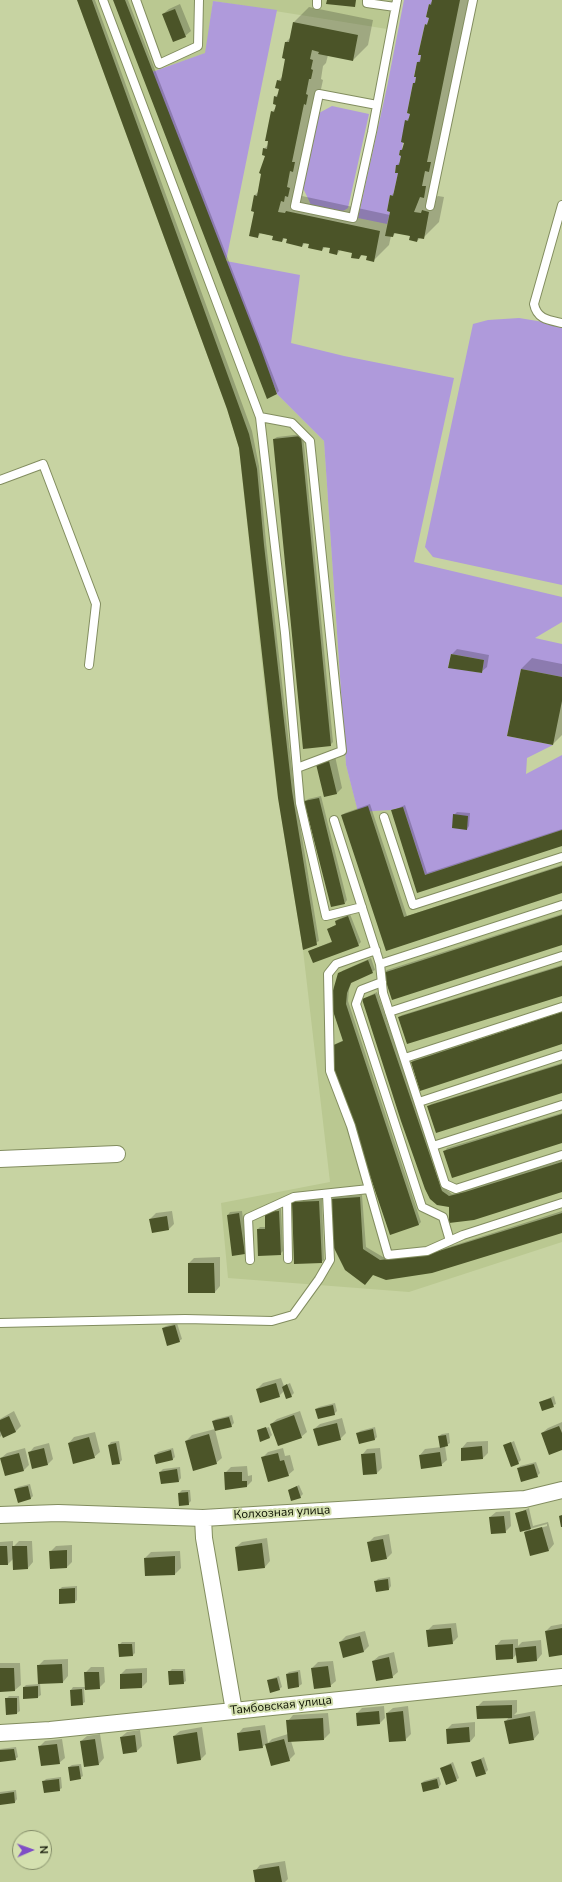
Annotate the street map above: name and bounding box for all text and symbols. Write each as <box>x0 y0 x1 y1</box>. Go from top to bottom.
street label: Колхозная улица <box>233 1503 331 1523</box>
street label: Тамбовская улица <box>229 1693 333 1719</box>
north arrow <box>12 1830 52 1870</box>
text: N <box>36 1845 51 1854</box>

